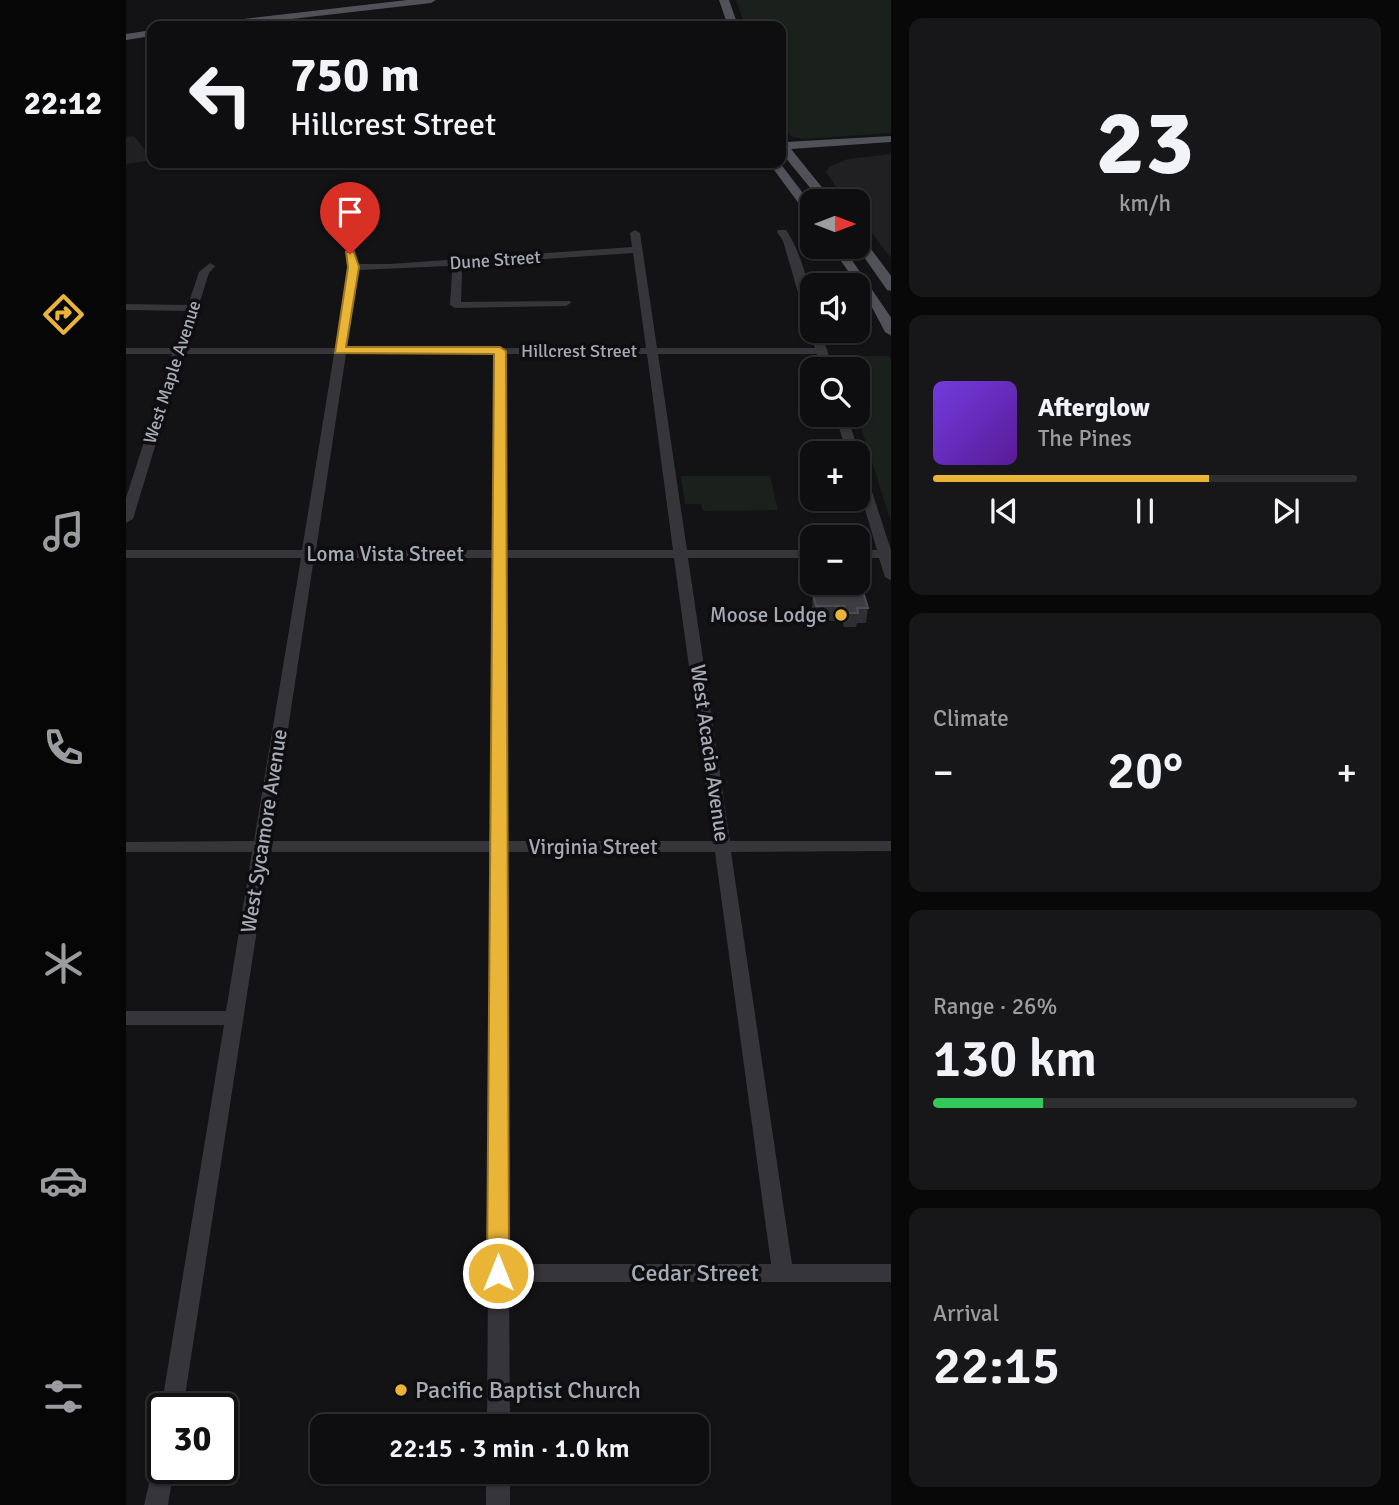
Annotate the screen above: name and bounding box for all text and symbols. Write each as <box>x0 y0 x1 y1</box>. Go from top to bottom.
text: 750 m <box>290 45 420 105</box>
icon: left <box>175 49 266 140</box>
text: 22:12 <box>24 84 102 123</box>
text: 23 <box>1096 87 1194 200</box>
text: Hillcrest Street <box>290 105 496 144</box>
pin <box>320 182 380 254</box>
north arrow <box>800 189 870 259</box>
map controls <box>800 189 870 595</box>
text: km/h <box>1119 189 1171 218</box>
icon: arrive <box>331 193 369 231</box>
street label: Dune Street <box>449 246 541 274</box>
button: sound <box>800 273 870 343</box>
icon: directions <box>39 290 88 339</box>
street label: West Maple Avenue <box>138 298 206 446</box>
street label: Hillcrest Street <box>521 340 637 362</box>
button: search <box>800 357 870 427</box>
text: Afterglow <box>1038 392 1150 424</box>
text: The Pines <box>1038 424 1132 453</box>
button: + <box>800 441 870 511</box>
icon: previous <box>985 492 1023 530</box>
icon: pause <box>1126 492 1164 530</box>
icon: next <box>1267 492 1305 530</box>
icon: music <box>39 507 88 556</box>
button: − <box>800 525 870 595</box>
street label: Loma Vista Street <box>306 541 464 567</box>
place label: Moose Lodge <box>710 602 827 628</box>
marker: Moose Lodge <box>833 607 849 623</box>
street label: West Acacia Avenue <box>685 663 735 843</box>
text: Climate <box>933 704 1009 733</box>
icon: phone <box>39 723 88 772</box>
street label: West Sycamore Avenue <box>235 727 293 935</box>
text: 20° <box>1107 739 1183 803</box>
text: − <box>933 749 954 796</box>
text: + <box>1336 749 1357 796</box>
street label: Virginia Street <box>528 834 658 860</box>
icon: climate <box>39 939 88 988</box>
text: Range · 26% <box>933 992 1057 1021</box>
text: 130 km <box>933 1027 1097 1091</box>
icon: car <box>39 1156 88 1205</box>
position arrow <box>461 1236 535 1310</box>
street label: Cedar Street <box>631 1258 759 1288</box>
text: Arrival <box>933 1299 999 1328</box>
text: 22:15 <box>933 1334 1060 1398</box>
icon: filters <box>39 1372 88 1421</box>
place label: Pacific Baptist Church <box>415 1375 641 1405</box>
marker: Pacific Baptist Church <box>393 1382 409 1398</box>
speed limit sign: 30 <box>147 1393 238 1484</box>
text: 22:15 · 3 min · 1.0 km <box>389 1433 630 1465</box>

